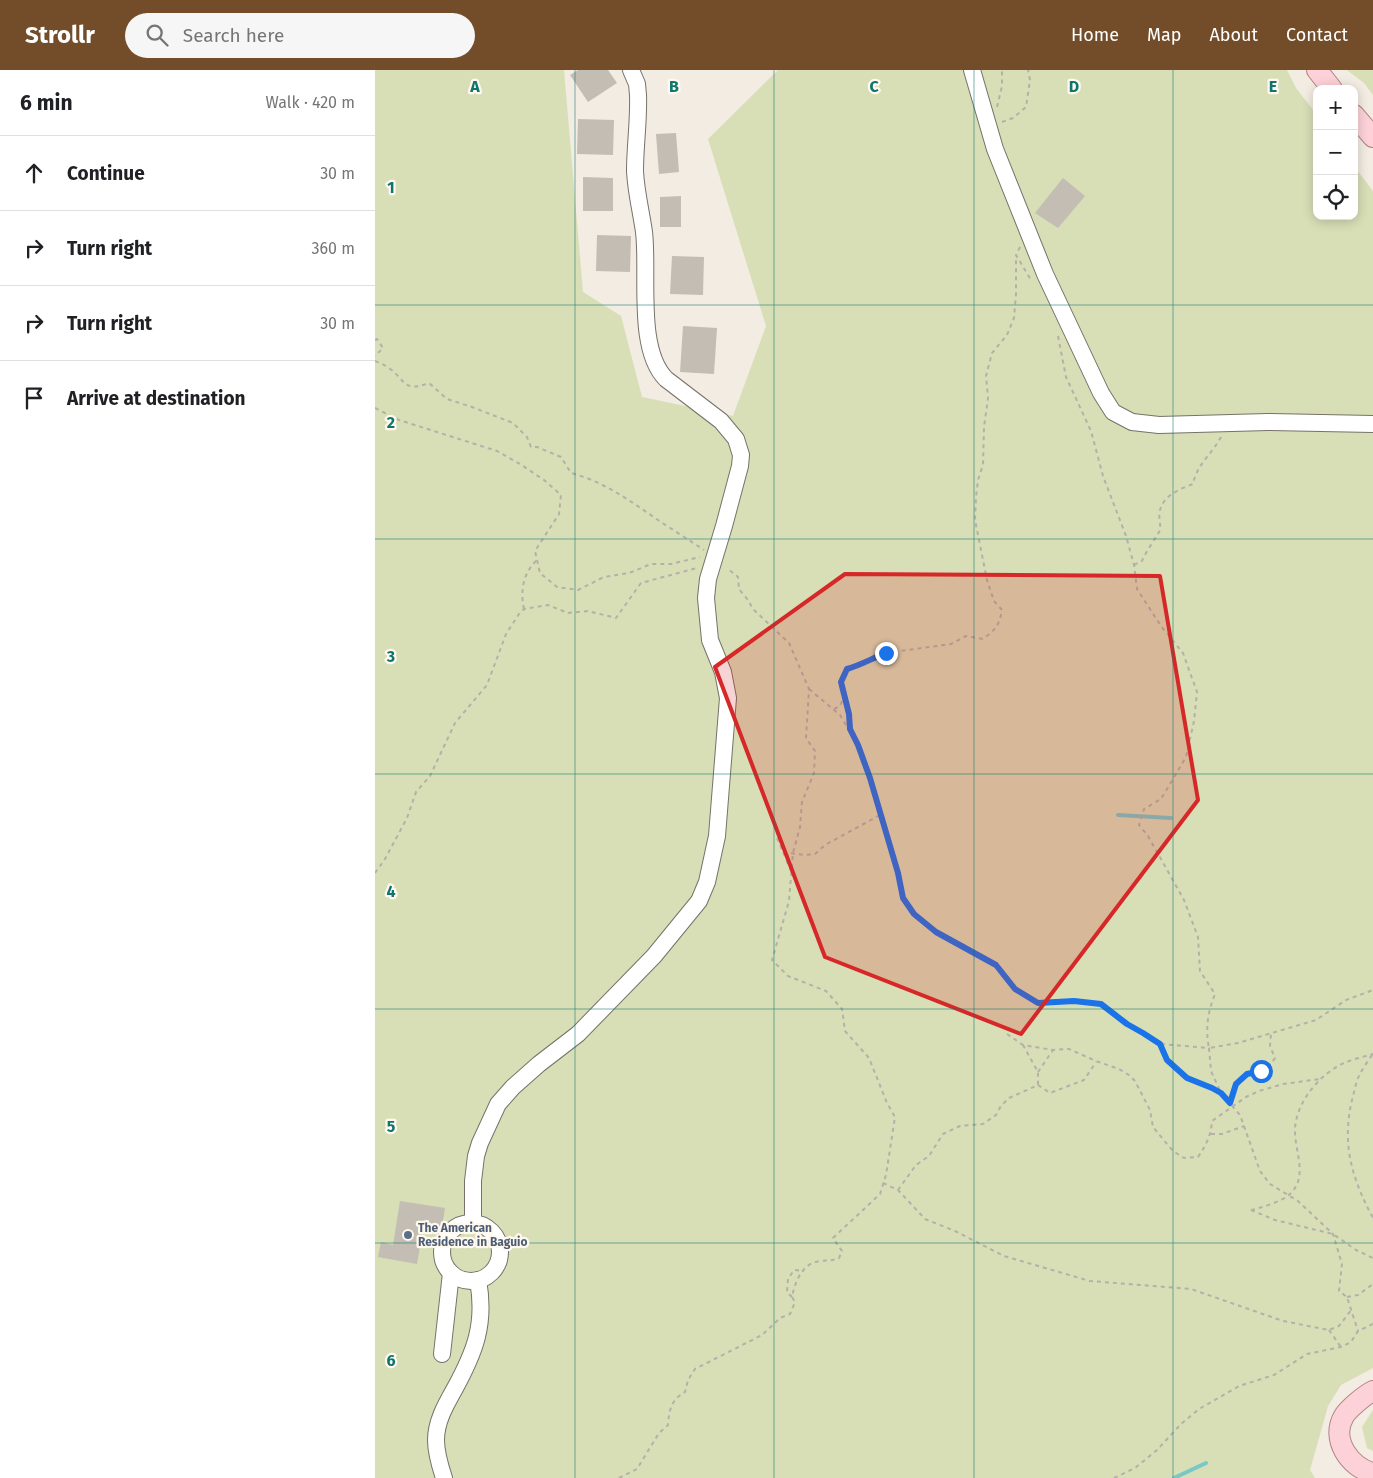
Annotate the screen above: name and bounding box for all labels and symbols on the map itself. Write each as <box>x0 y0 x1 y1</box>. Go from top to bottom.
text: A <box>469 77 480 96</box>
text: B <box>669 77 679 96</box>
text: C <box>869 77 879 96</box>
text: D <box>1069 77 1079 96</box>
text: E <box>1269 77 1277 96</box>
text: 1 <box>387 178 395 197</box>
text: 2 <box>387 413 395 432</box>
route end <box>875 642 898 665</box>
text: 3 <box>386 647 395 666</box>
text: 4 <box>386 882 396 901</box>
route start <box>1250 1060 1273 1083</box>
text: 5 <box>387 1117 396 1136</box>
place label: The American Residence in Baguio <box>418 1221 528 1249</box>
marker: The American Residence in Baguio <box>402 1229 414 1241</box>
text: 6 <box>386 1351 396 1370</box>

